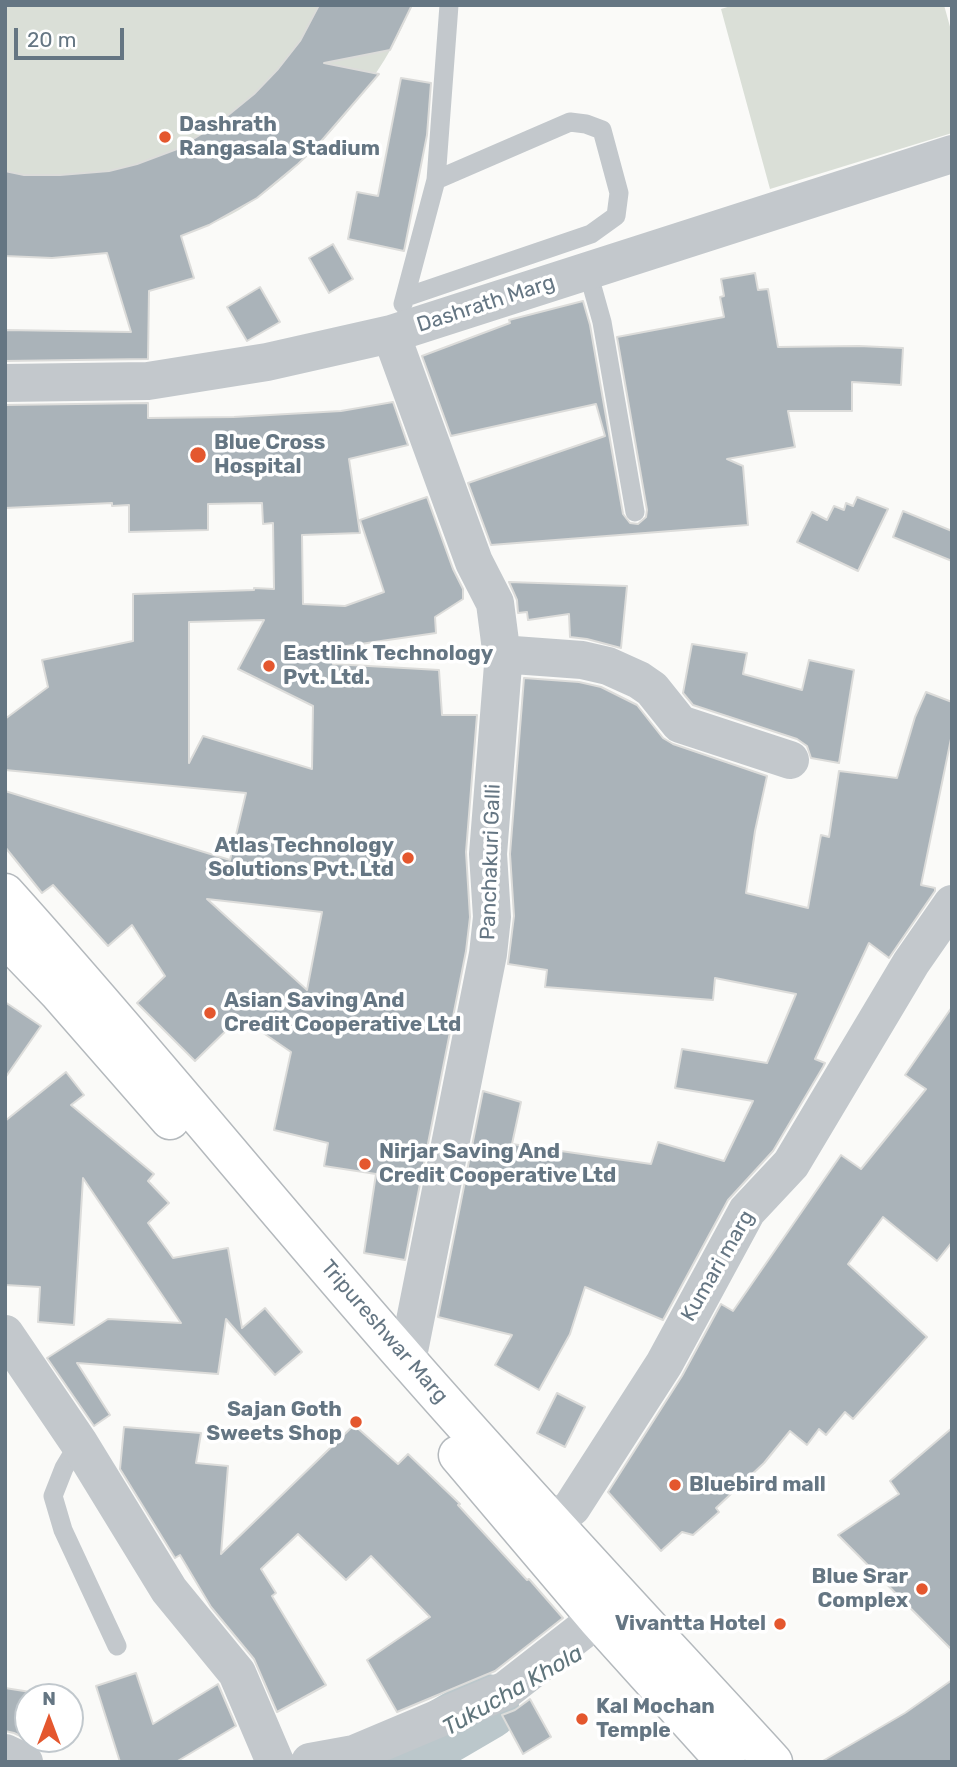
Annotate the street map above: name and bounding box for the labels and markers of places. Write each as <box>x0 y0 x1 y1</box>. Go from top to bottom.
place label: Dashrath Rangasala Stadium <box>179 112 380 162</box>
marker: Dashrath Rangasala Stadium <box>157 129 173 145</box>
place label: Blue Cross Hospital <box>214 430 325 480</box>
marker: Blue Cross Hospital <box>188 445 208 465</box>
place label: Eastlink Technology Pvt. Ltd. <box>283 641 493 691</box>
marker: Eastlink Technology Pvt. Ltd. <box>261 658 277 674</box>
place label: Atlas Technology Solutions Pvt. Ltd <box>208 833 394 883</box>
marker: Atlas Technology Solutions Pvt. Ltd <box>400 850 416 866</box>
place label: Asian Saving And Credit Cooperative Ltd <box>224 988 461 1038</box>
marker: Asian Saving And Credit Cooperative Ltd <box>202 1005 218 1021</box>
place label: Nirjar Saving And Credit Cooperative Ltd <box>379 1139 616 1189</box>
marker: Nirjar Saving And Credit Cooperative Ltd <box>357 1156 373 1172</box>
place label: Sajan Goth Sweets Shop <box>206 1397 342 1447</box>
marker: Sajan Goth Sweets Shop <box>348 1414 364 1430</box>
place label: Bluebird mall <box>689 1472 826 1498</box>
marker: Bluebird mall <box>667 1477 683 1493</box>
place label: Blue Srar Complex <box>812 1564 908 1614</box>
marker: Blue Srar Complex <box>914 1581 930 1597</box>
place label: Vivantta Hotel <box>615 1611 766 1637</box>
marker: Vivantta Hotel <box>772 1616 788 1632</box>
place label: Kal Mochan Temple <box>596 1694 715 1744</box>
marker: Kal Mochan Temple <box>574 1711 590 1727</box>

